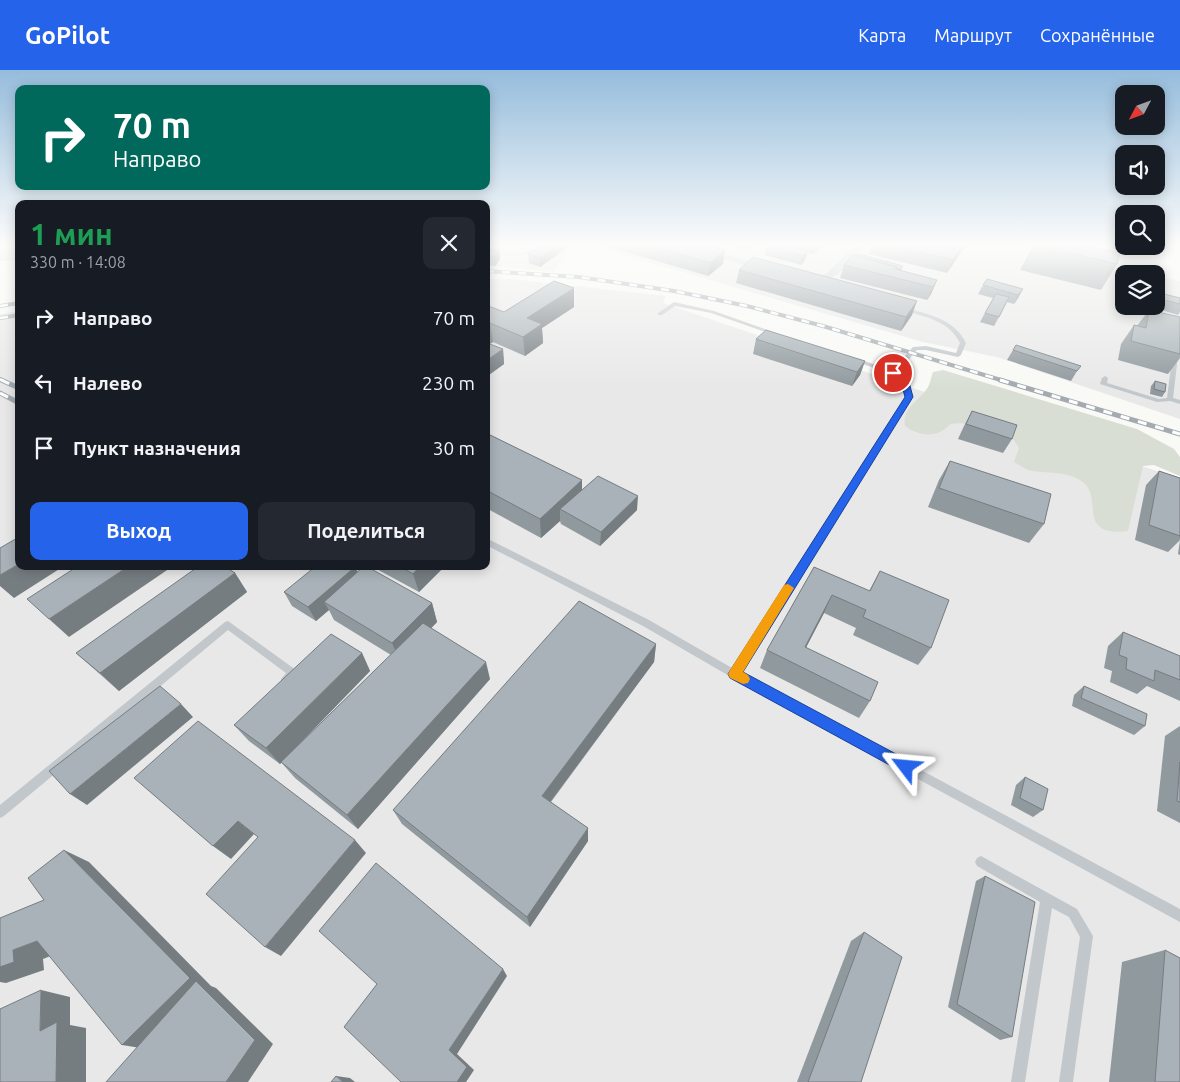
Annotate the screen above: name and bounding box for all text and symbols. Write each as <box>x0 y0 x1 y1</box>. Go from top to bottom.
text: GoPilot <box>25 22 110 49</box>
text: Карта <box>858 25 906 45</box>
text: Маршрут <box>934 25 1012 45</box>
text: Сохранённые <box>1040 25 1155 45</box>
north arrow <box>1115 85 1165 135</box>
map controls <box>1115 85 1165 315</box>
icon: right <box>30 105 95 170</box>
text: 70 m <box>113 105 191 145</box>
button: sound <box>1115 145 1165 195</box>
text: Направо <box>113 146 201 171</box>
button: search <box>1115 205 1165 255</box>
text: 1 мин <box>30 217 113 251</box>
button: close <box>423 217 475 269</box>
text: 330 m · 14:08 <box>30 253 126 271</box>
button: layers <box>1115 265 1165 315</box>
icon: right <box>30 304 58 332</box>
text: Направо <box>73 307 153 329</box>
text: 70 m <box>433 307 475 329</box>
pin <box>872 352 914 394</box>
icon: arrive <box>879 359 907 387</box>
icon: left <box>30 369 58 397</box>
text: Налево <box>73 372 142 394</box>
text: 230 m <box>422 372 475 394</box>
icon: arrive <box>30 434 58 462</box>
text: Пункт назначения <box>73 437 241 459</box>
text: 30 m <box>433 437 475 459</box>
button: Выход <box>30 502 248 560</box>
button: Поделиться <box>258 502 475 560</box>
position arrow <box>879 740 931 792</box>

